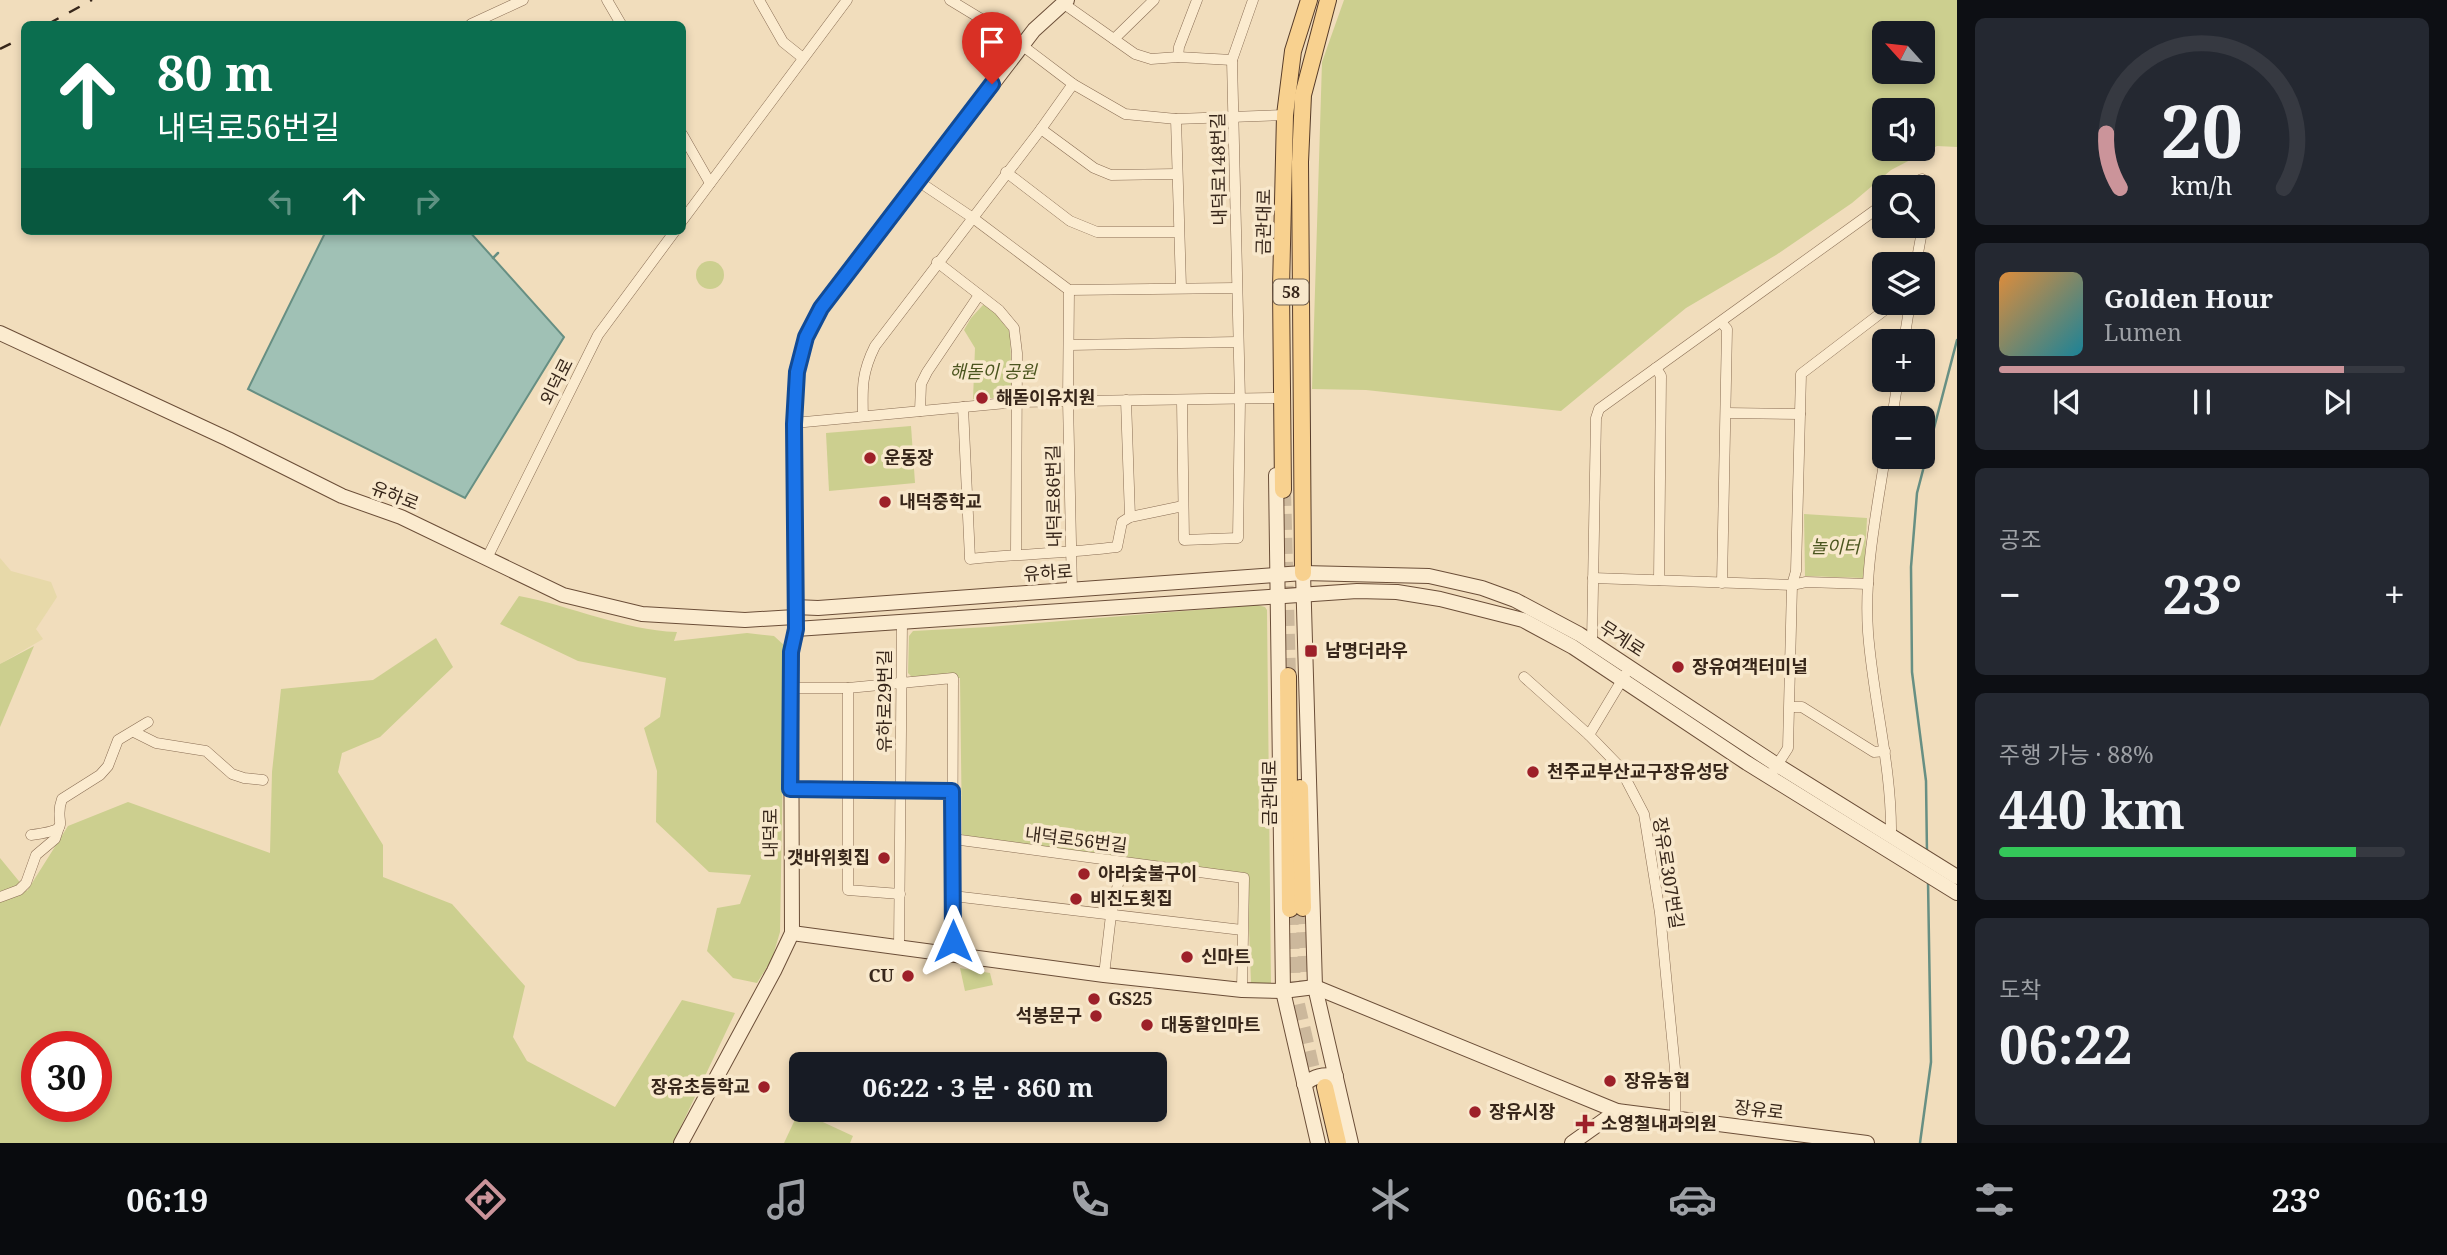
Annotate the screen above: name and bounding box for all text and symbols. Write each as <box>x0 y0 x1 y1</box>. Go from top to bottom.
pin <box>962 12.0 1022 84</box>
north arrow <box>1872 21 1936 84</box>
map controls <box>1872 21 1935 469</box>
icon: arrive <box>973 23 1011 61</box>
text: 80 m <box>157 39 273 105</box>
icon: ahead <box>42 49 133 140</box>
text: 20 <box>2161 80 2243 179</box>
button: sound <box>1872 98 1935 161</box>
text: 내덕로56번길 <box>157 105 340 148</box>
street label: 내덕로148번길 <box>1205 112 1231 226</box>
text: km/h <box>2171 167 2233 201</box>
button: search <box>1872 175 1935 238</box>
icon: left <box>262 182 300 220</box>
icon: ahead <box>335 182 373 220</box>
icon: right <box>408 182 446 220</box>
street label: 금관대로 <box>1250 189 1276 255</box>
button: layers <box>1872 252 1935 315</box>
road number: 58 <box>1274 280 1308 304</box>
text: Golden Hour <box>2104 280 2273 316</box>
text: Lumen <box>2104 316 2182 348</box>
button: + <box>1872 329 1935 392</box>
street label: 외덕로 <box>534 354 578 409</box>
park label: 해돋이 공원 <box>949 359 1038 383</box>
icon: previous <box>2048 383 2086 421</box>
icon: pause <box>2183 383 2221 421</box>
icon: next <box>2318 383 2356 421</box>
place label: 해돋이유치원 <box>996 385 1095 409</box>
marker: 해돋이유치원 <box>974 390 990 406</box>
button: − <box>1872 406 1935 469</box>
street label: 내덕로86번길 <box>1040 444 1066 548</box>
place label: 운동장 <box>884 445 934 469</box>
marker: 운동장 <box>862 450 878 466</box>
street label: 유하로 <box>368 475 423 515</box>
place label: 내덕중학교 <box>899 489 982 513</box>
marker: 내덕중학교 <box>877 494 893 510</box>
text: 공조 <box>1999 523 2041 555</box>
park label: 놀이터 <box>1810 534 1862 558</box>
street label: 유하로 <box>1022 558 1074 586</box>
text: 23° <box>2163 558 2242 629</box>
text: − <box>1999 568 2021 620</box>
text: + <box>2384 568 2405 620</box>
street label: 무계로 <box>1595 615 1650 662</box>
place label: 남명더라우 <box>1325 638 1408 662</box>
marker: 남명더라우 <box>1303 643 1319 659</box>
street label: 유하로29번길 <box>872 650 896 752</box>
place label: 장유여객터미널 <box>1692 654 1808 678</box>
marker: 장유여객터미널 <box>1670 659 1686 675</box>
text: 주행 가능 · 88% <box>1999 738 2154 770</box>
place label: 천주교부산교구장유성당 <box>1547 759 1729 783</box>
street label: 금관대로 <box>1257 760 1281 826</box>
marker: 천주교부산교구장유성당 <box>1525 764 1541 780</box>
text: 440 km <box>1999 773 2185 844</box>
street label: 내덕로 <box>758 808 782 858</box>
street label: 장유로307번길 <box>1648 815 1690 931</box>
street label: 내덕로56번길 <box>1024 821 1129 857</box>
place label: 갯바위횟집 <box>787 845 870 869</box>
marker: 갯바위횟집 <box>876 850 892 866</box>
place label: 아라숯불구이 <box>1098 861 1197 885</box>
marker: 아라숯불구이 <box>1076 866 1092 882</box>
place label: 비진도횟집 <box>1090 886 1173 910</box>
marker: 비진도횟집 <box>1068 891 1084 907</box>
position arrow <box>916 904 990 978</box>
place label: 신마트 <box>1201 944 1251 968</box>
marker: 신마트 <box>1179 949 1195 965</box>
place label: CU <box>869 963 895 987</box>
marker: CU <box>900 968 916 984</box>
text: 도착 <box>1999 973 2041 1005</box>
place label: GS25 <box>1108 986 1153 1010</box>
marker: GS25 <box>1086 991 1102 1007</box>
place label: 석봉문구 <box>1016 1003 1082 1027</box>
marker: 석봉문구 <box>1088 1008 1104 1024</box>
text: 06:22 <box>1999 1008 2132 1079</box>
place label: 대동할인마트 <box>1161 1012 1260 1036</box>
marker: 대동할인마트 <box>1139 1017 1155 1033</box>
speed limit sign: 30 <box>21 1031 112 1122</box>
place label: 장유농협 <box>1624 1068 1690 1092</box>
text: 06:22 · 3 분 · 860 m <box>863 1069 1093 1105</box>
marker: 장유농협 <box>1602 1073 1618 1089</box>
place label: 장유초등학교 <box>651 1074 750 1098</box>
marker: 장유초등학교 <box>756 1079 772 1095</box>
street label: 장유로 <box>1733 1094 1785 1124</box>
place label: 장유시장 <box>1489 1099 1556 1123</box>
marker: 장유시장 <box>1467 1104 1483 1120</box>
place label: 소영철내과의원 <box>1601 1111 1717 1135</box>
marker: 소영철내과의원 <box>1575 1114 1595 1134</box>
icon: directions <box>461 1175 510 1224</box>
icon: music <box>763 1175 812 1224</box>
icon: phone <box>1065 1175 1114 1224</box>
icon: climate <box>1366 1175 1415 1224</box>
icon: car <box>1668 1175 1717 1224</box>
icon: filters <box>1970 1175 2019 1224</box>
text: 06:19 <box>126 1178 208 1221</box>
text: 23° <box>2272 1178 2321 1221</box>

